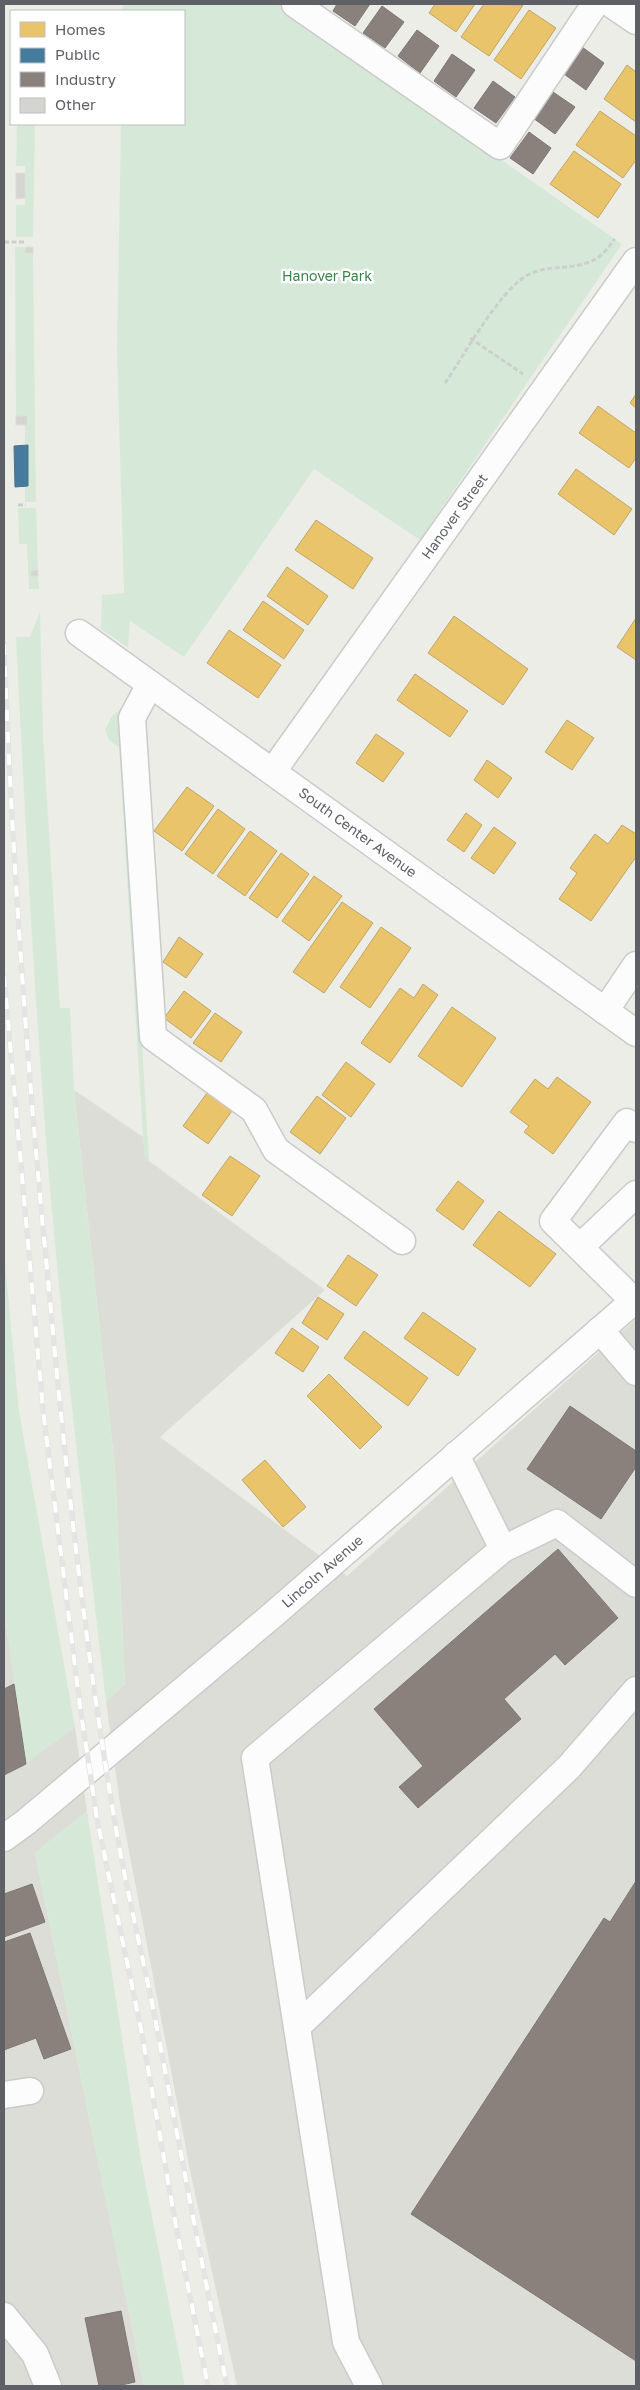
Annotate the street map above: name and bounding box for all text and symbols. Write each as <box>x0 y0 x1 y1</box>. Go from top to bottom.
legend <box>10 10 185 125</box>
text: Homes <box>55 20 105 38</box>
text: Public <box>55 45 100 63</box>
text: Industry <box>55 70 116 88</box>
text: Other <box>55 95 96 113</box>
park label: Hanover Park <box>282 267 372 284</box>
street label: Hanover Street <box>417 470 491 562</box>
street label: South Center Avenue <box>296 783 420 881</box>
street label: Lincoln Avenue <box>278 1531 366 1611</box>

